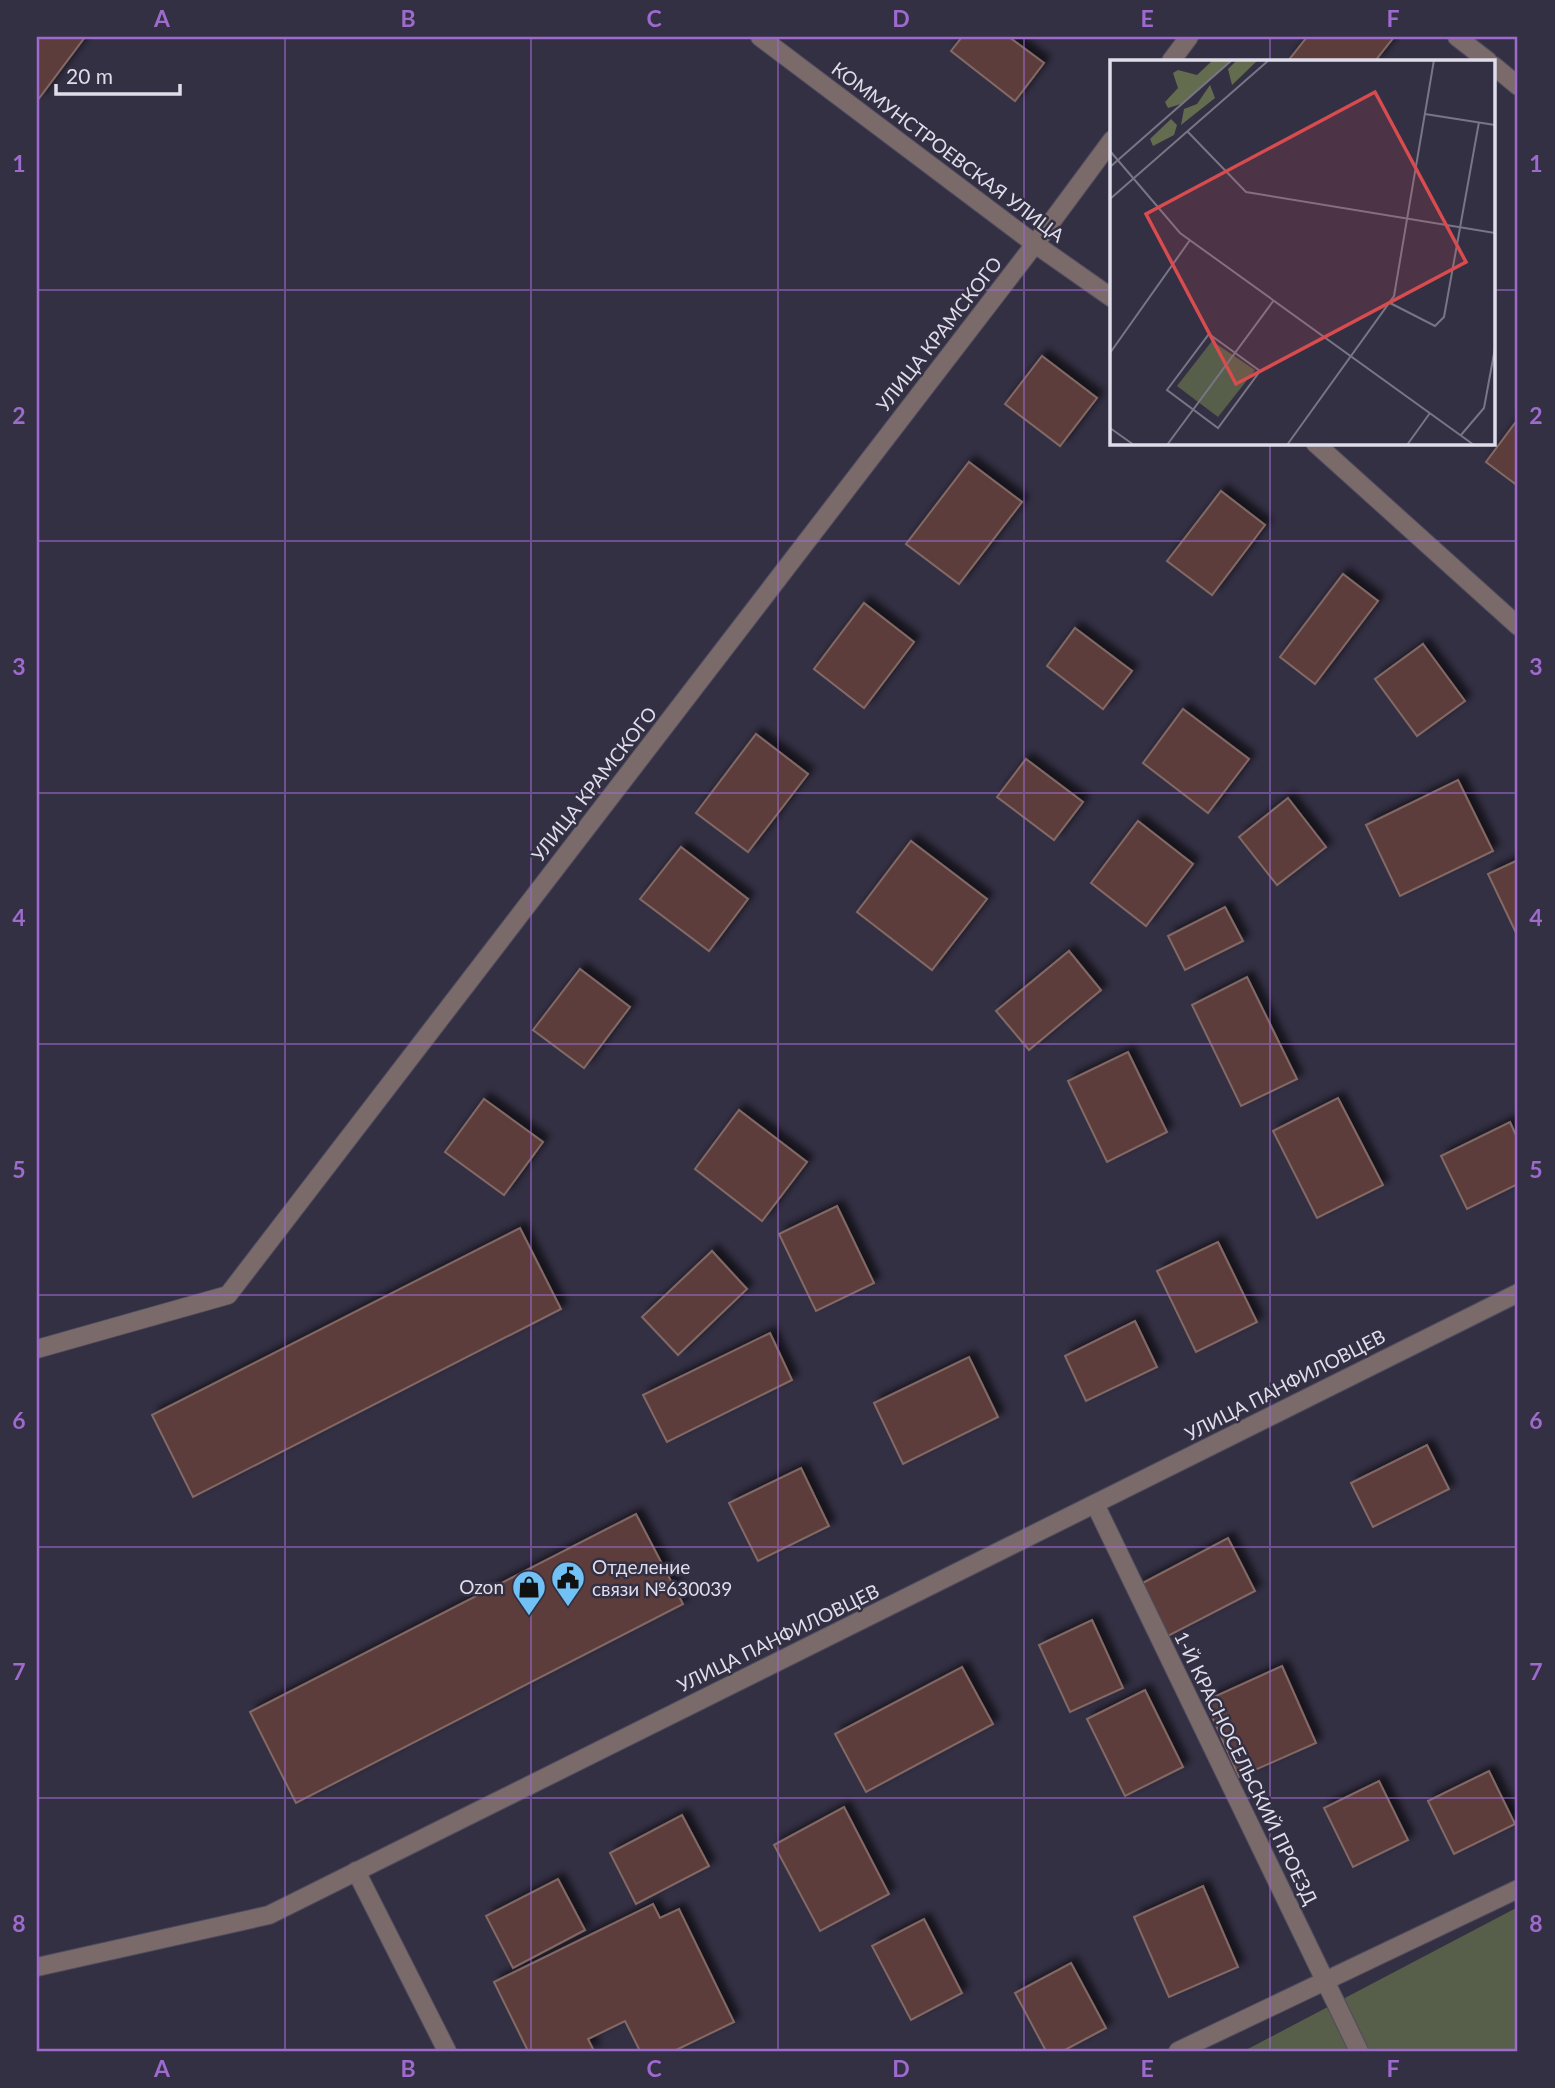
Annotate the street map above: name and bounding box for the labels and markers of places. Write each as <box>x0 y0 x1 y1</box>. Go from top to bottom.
place label: Отделение связи №630039 <box>592 1555 732 1600</box>
public building icon: Отделение связи №630039 <box>549 1559 587 1608</box>
shop icon: Ozon <box>510 1568 548 1617</box>
place label: Ozon <box>459 1575 504 1598</box>

